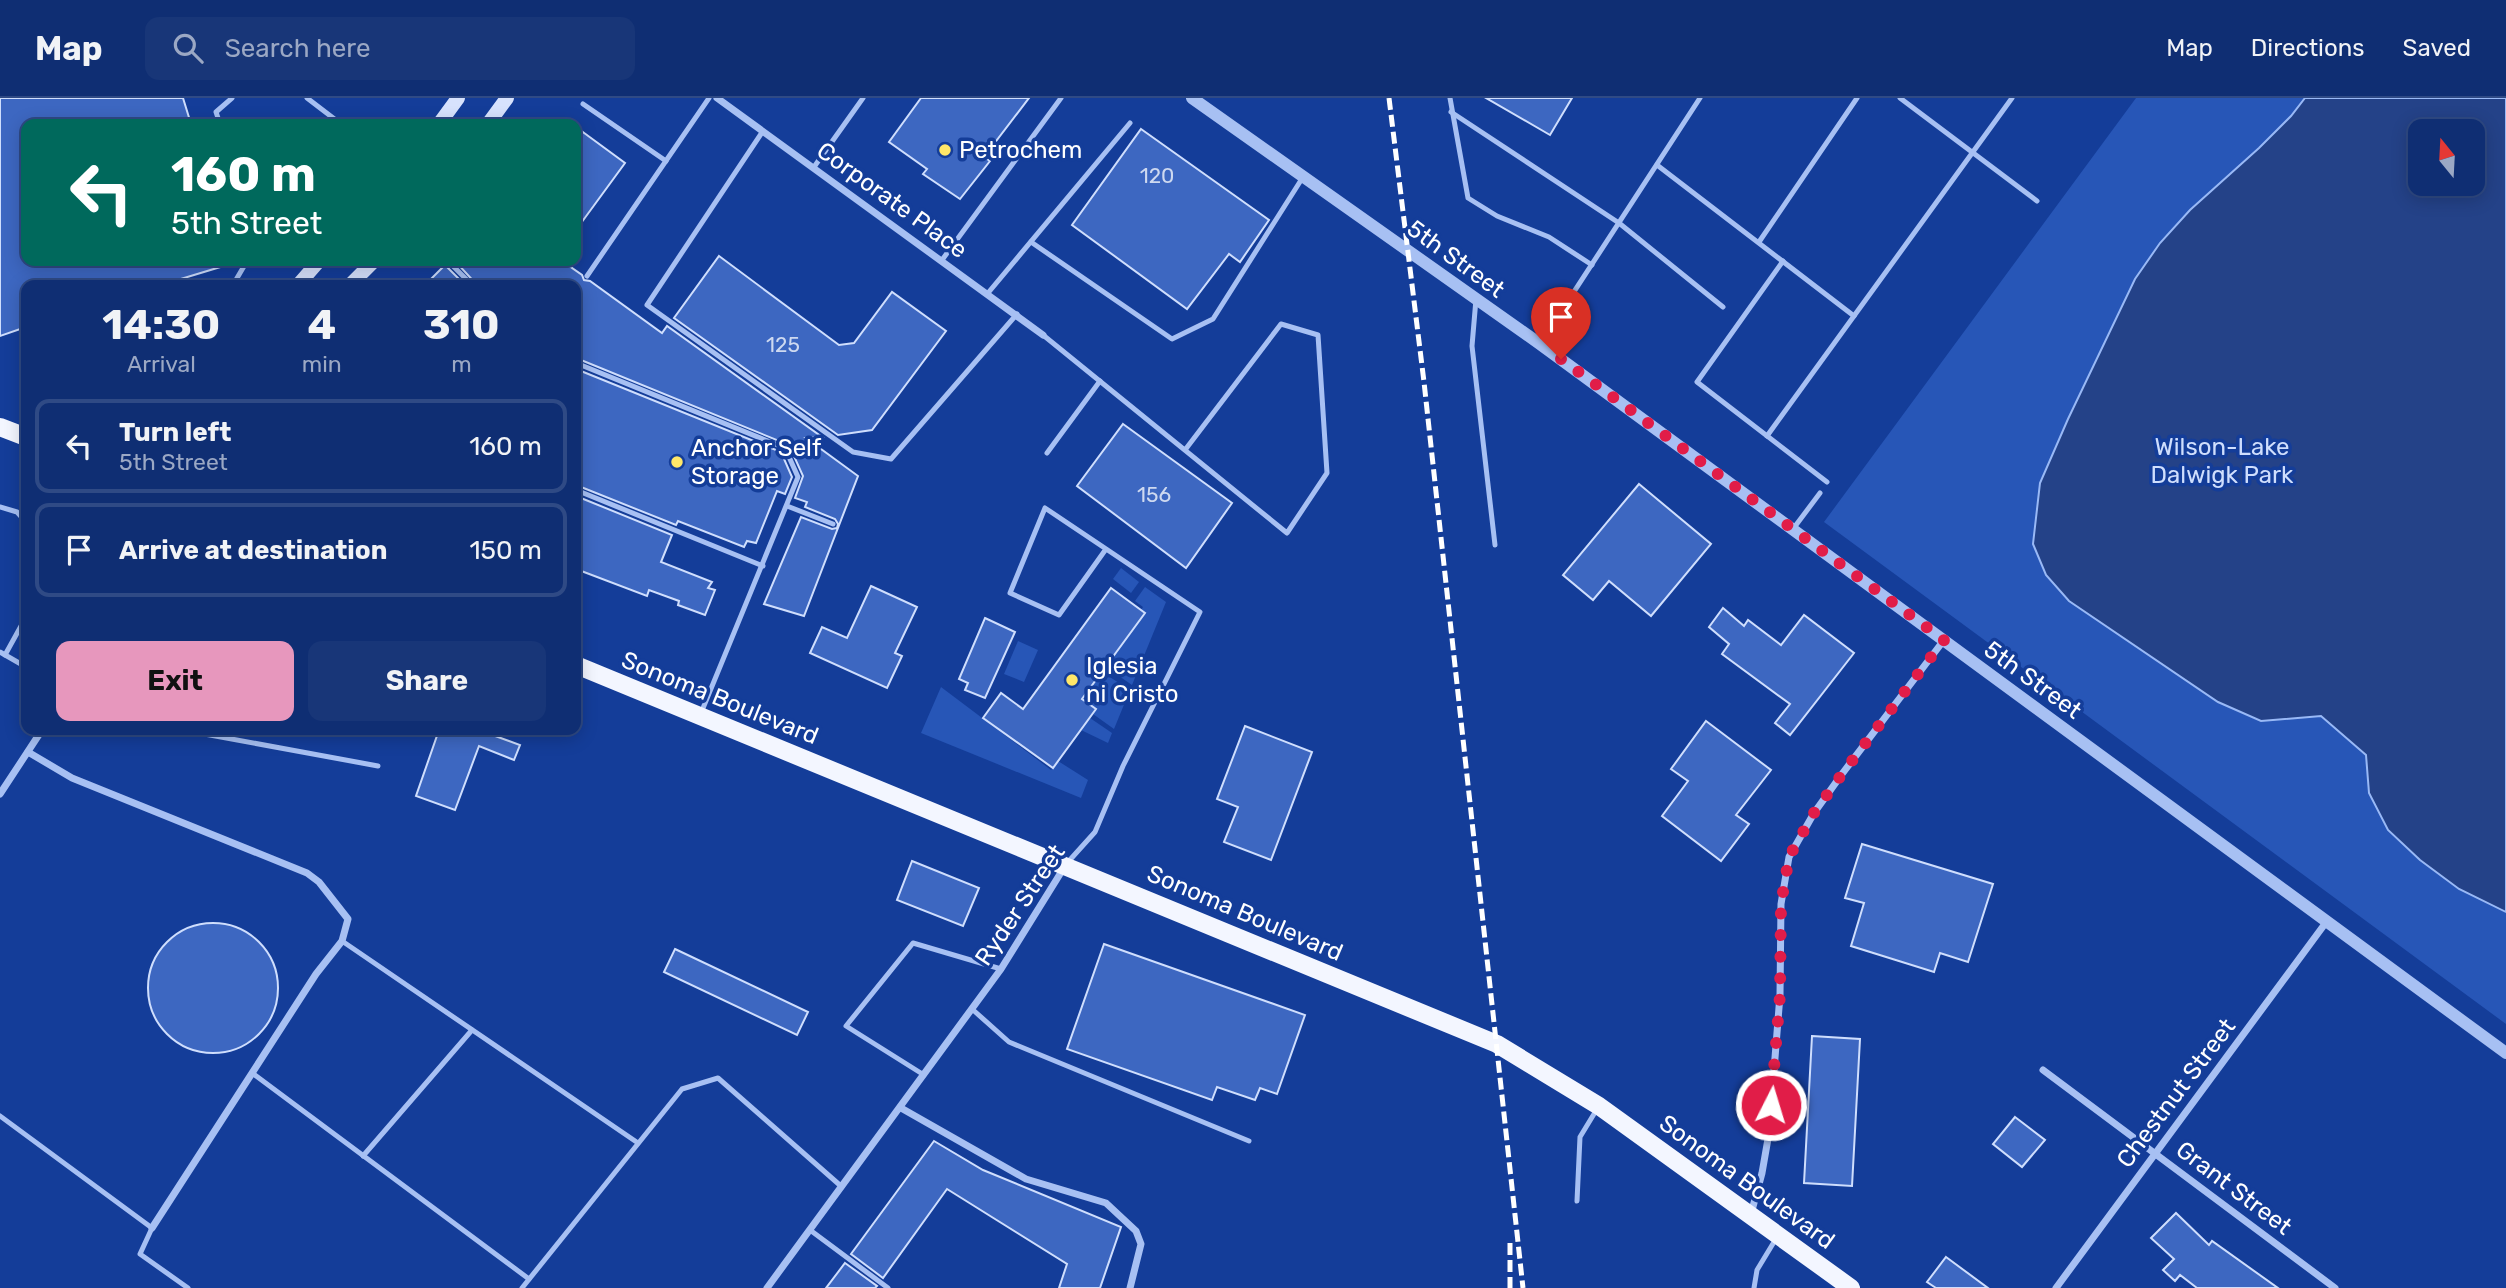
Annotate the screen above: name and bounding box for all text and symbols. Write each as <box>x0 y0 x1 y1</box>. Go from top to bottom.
search box <box>145 17 635 80</box>
text: Map <box>35 29 103 68</box>
icon: search <box>169 29 207 67</box>
text: Search here <box>225 33 370 64</box>
text: Map <box>2166 34 2213 62</box>
text: Directions <box>2251 34 2364 62</box>
text: Saved <box>2402 34 2471 62</box>
north arrow <box>2408 119 2485 196</box>
map controls <box>2408 119 2485 196</box>
street label: Corporate Place <box>811 136 973 264</box>
place label: Petrochem <box>959 136 1082 164</box>
marker: Petrochem <box>937 142 953 158</box>
text: 160 m <box>171 145 316 203</box>
icon: left <box>56 147 147 238</box>
house number: 120 <box>1140 163 1174 188</box>
text: 5th Street <box>171 204 322 242</box>
street label: 5th Street <box>1402 214 1510 304</box>
pin <box>1531 287 1591 359</box>
icon: arrive <box>1542 298 1580 336</box>
text: 14:30 <box>102 300 220 350</box>
text: 4 <box>307 300 336 350</box>
text: 310 <box>423 300 500 350</box>
house number: 125 <box>766 332 800 357</box>
text: Arrival <box>127 350 196 378</box>
text: min <box>302 350 342 378</box>
text: m <box>451 350 472 378</box>
text: Turn left <box>119 417 231 448</box>
icon: left <box>60 427 98 465</box>
text: 160 m <box>469 431 542 462</box>
park label: Wilson-Lake Dalwigk Park <box>2151 433 2294 489</box>
place label: Anchor Self Storage <box>691 434 822 490</box>
text: 5th Street <box>119 448 228 476</box>
marker: Anchor Self Storage <box>669 454 685 470</box>
house number: 156 <box>1137 482 1171 507</box>
icon: arrive <box>60 531 98 569</box>
text: Arrive at destination <box>119 535 387 566</box>
text: 150 m <box>469 535 542 566</box>
street label: 5th Street <box>1979 635 2087 725</box>
button: Exit <box>56 641 294 721</box>
button: Share <box>308 641 546 721</box>
street label: Sonoma Boulevard <box>617 646 823 750</box>
place label: Iglesia ni Cristo <box>1086 652 1179 708</box>
marker: Iglesia ni Cristo <box>1064 672 1080 688</box>
street label: Ryder Street <box>969 839 1071 971</box>
street label: Sonoma Boulevard <box>1143 859 1347 967</box>
street label: Chestnut Street <box>2111 1013 2241 1173</box>
position arrow <box>1734 1068 1808 1142</box>
street label: Sonoma Boulevard <box>1654 1109 1840 1255</box>
street label: Grant Street <box>2171 1135 2297 1241</box>

